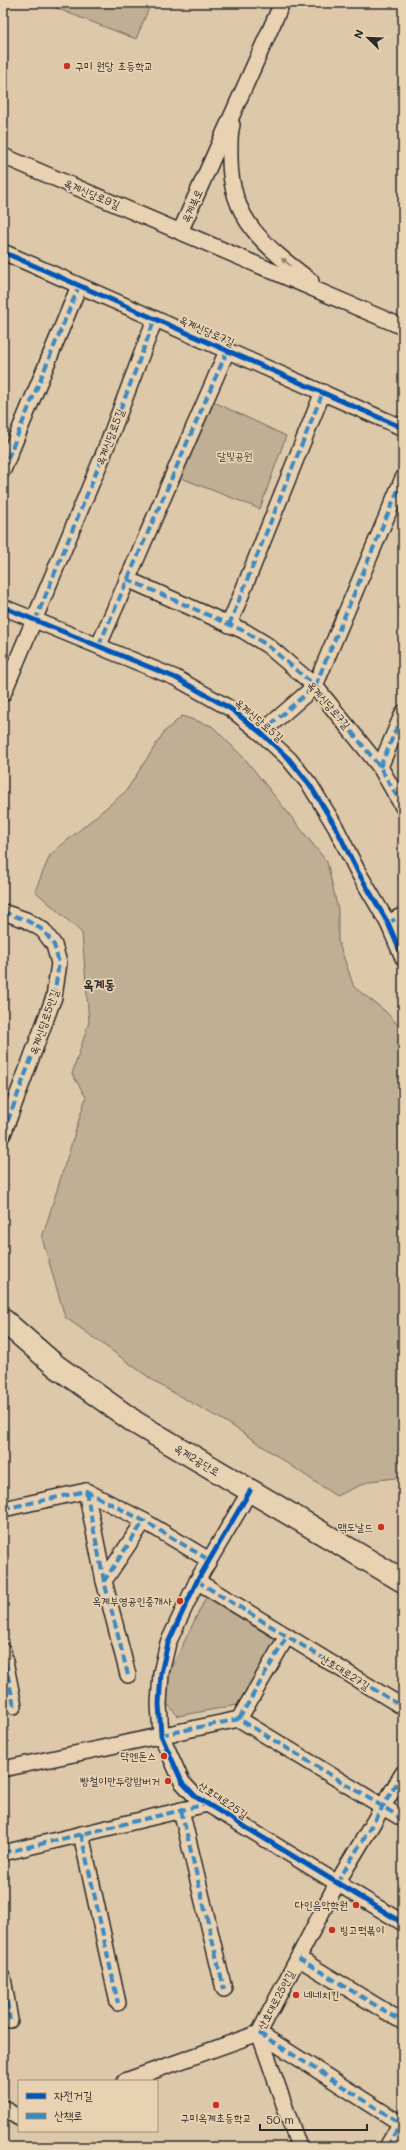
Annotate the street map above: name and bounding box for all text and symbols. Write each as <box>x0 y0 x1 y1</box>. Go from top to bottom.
north arrow <box>348 18 388 58</box>
text: N <box>350 27 367 41</box>
place label: 구미 원당 초등학교 <box>75 58 153 73</box>
marker: 구미 원당 초등학교 <box>62 61 72 71</box>
street label: 옥계신당로9길 <box>62 175 123 212</box>
street label: 옥계북로 <box>177 186 206 225</box>
one-way arrow <box>280 258 291 267</box>
street label: 옥계신당로7길 <box>177 312 237 349</box>
street label: 옥계신당로5길 <box>92 406 127 467</box>
park label: 달빛공원 <box>217 448 253 463</box>
street label: 옥계신당로7길 <box>304 677 355 732</box>
street label: 옥계신당로5길 <box>232 695 287 745</box>
district label: 옥계동 <box>83 975 115 992</box>
street label: 옥계신당로5안길 <box>25 987 62 1057</box>
street label: 옥계2공단로 <box>172 1440 223 1479</box>
place label: 맥도날드 <box>338 1519 373 1534</box>
marker: 맥도날드 <box>376 1522 386 1532</box>
place label: 옥계부영공인중개사 <box>92 1593 172 1608</box>
marker: 옥계부영공인중개사 <box>175 1596 185 1606</box>
street label: 산호대로27길 <box>317 1650 373 1693</box>
place label: 닥엔돈스 <box>121 1748 156 1763</box>
marker: 닥엔돈스 <box>159 1751 169 1761</box>
place label: 빵철이만두랑밥버거 <box>80 1773 160 1788</box>
marker: 빵철이만두랑밥버거 <box>163 1776 173 1786</box>
street label: 산호대로25길 <box>196 1777 251 1822</box>
place label: 다인음악학원 <box>295 1897 348 1912</box>
marker: 다인음악학원 <box>351 1900 361 1910</box>
place label: 빙고떡볶이 <box>340 1922 384 1937</box>
marker: 빙고떡볶이 <box>327 1925 337 1935</box>
street label: 산호대로25안길 <box>254 1967 298 2032</box>
place label: 네네치킨 <box>304 1987 339 2002</box>
marker: 네네치킨 <box>291 1990 301 2000</box>
legend <box>18 2080 158 2132</box>
text: 자전거길 <box>54 2087 93 2103</box>
marker: 구미옥계초등학교 <box>211 2100 221 2110</box>
scale bar <box>260 2106 367 2132</box>
text: 산책로 <box>54 2107 83 2123</box>
place label: 구미옥계초등학교 <box>181 2110 251 2125</box>
text: 50 m <box>266 2111 294 2127</box>

